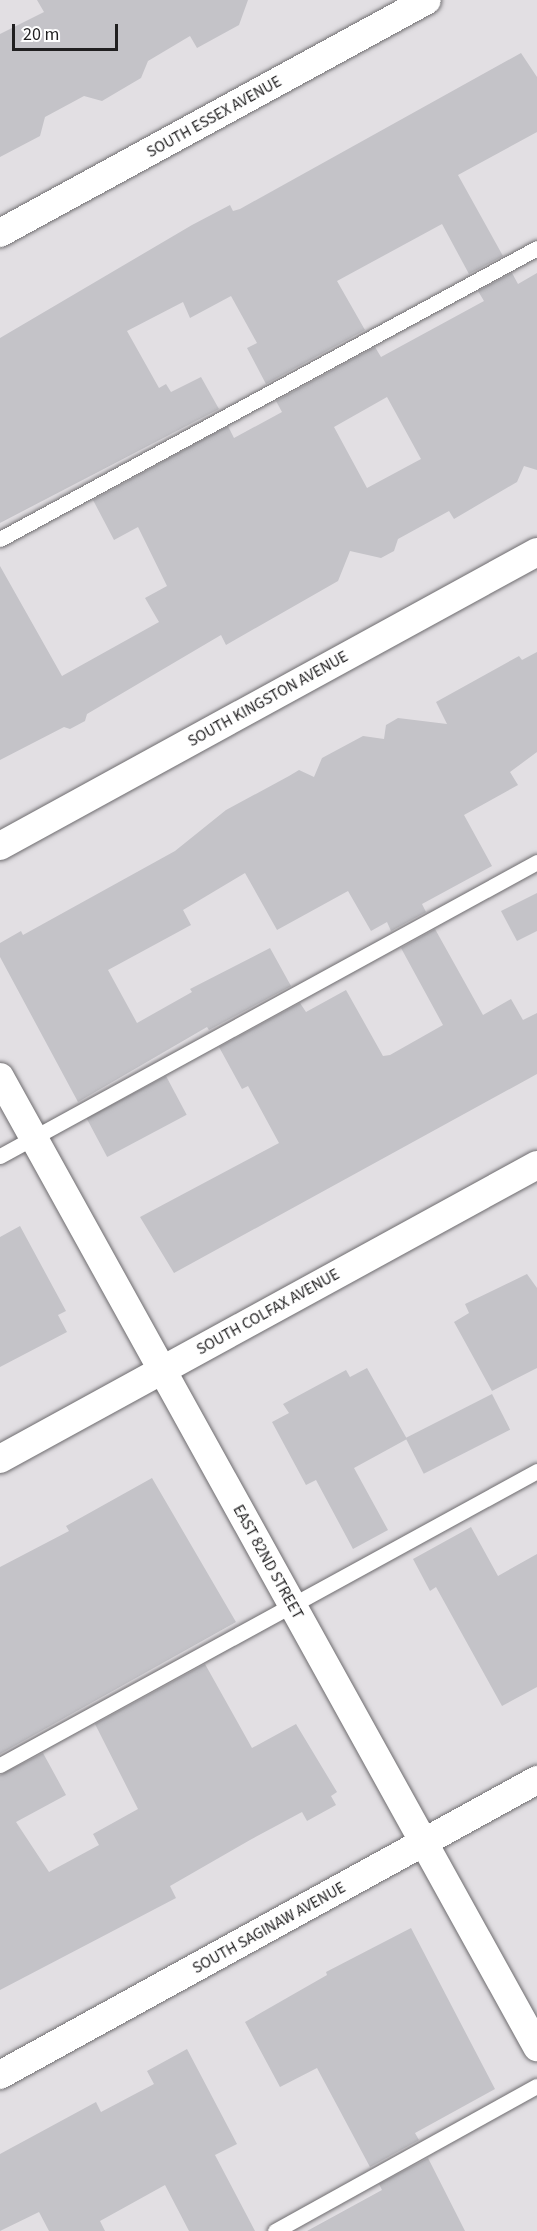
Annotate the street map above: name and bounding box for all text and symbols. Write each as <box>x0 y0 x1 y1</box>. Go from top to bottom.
scale bar <box>15 12 122 50</box>
text: 20 m <box>23 22 59 47</box>
street label: SOUTH ESSEX AVENUE <box>143 72 285 162</box>
street label: SOUTH KINGSTON AVENUE <box>185 647 351 751</box>
street label: SOUTH COLFAX AVENUE <box>193 1265 343 1359</box>
street label: EAST 82ND STREET <box>229 1501 307 1623</box>
street label: SOUTH SAGINAW AVENUE <box>189 1878 349 1978</box>

